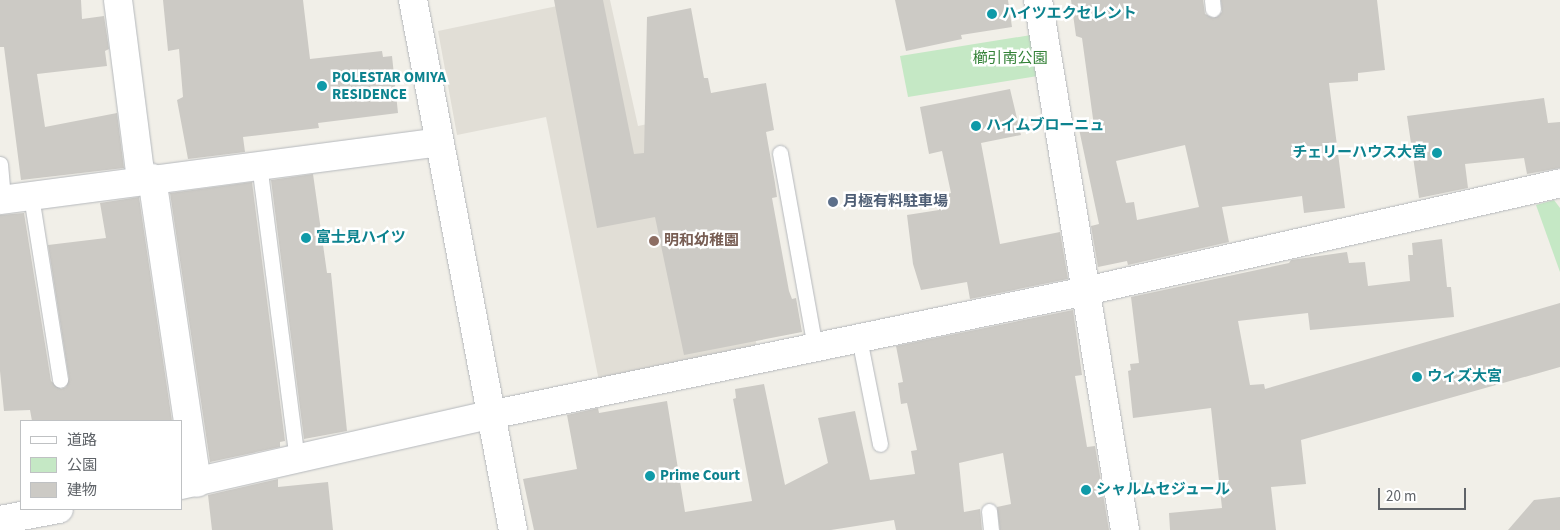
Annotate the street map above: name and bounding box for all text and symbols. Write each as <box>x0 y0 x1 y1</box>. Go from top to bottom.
place label: ハイツエクセレント <box>1002 5 1137 23</box>
marker: ハイツエクセレント <box>986 8 998 20</box>
park label: 櫛引南公園 <box>973 50 1047 68</box>
place label: POLESTAR OMIYA RESIDENCE <box>332 68 446 103</box>
marker: POLESTAR OMIYA RESIDENCE <box>316 80 328 92</box>
place label: ハイムブローニュ <box>986 117 1106 135</box>
marker: ハイムブローニュ <box>970 120 982 132</box>
place label: チェリーハウス大宮 <box>1292 144 1427 162</box>
marker: チェリーハウス大宮 <box>1431 147 1443 159</box>
place label: 月極有料駐車場 <box>843 193 948 211</box>
marker: 月極有料駐車場 <box>827 196 839 208</box>
place label: 富士見ハイツ <box>316 229 406 247</box>
marker: 富士見ハイツ <box>300 232 312 244</box>
place label: 明和幼稚園 <box>664 232 739 250</box>
marker: 明和幼稚園 <box>648 235 660 247</box>
place label: ウィズ大宮 <box>1427 368 1502 386</box>
marker: ウィズ大宮 <box>1411 371 1423 383</box>
legend <box>20 420 182 510</box>
text: 道路 <box>67 430 97 451</box>
text: 公園 <box>67 455 97 476</box>
place label: Prime Court <box>660 467 740 485</box>
marker: Prime Court <box>644 470 656 482</box>
scale bar <box>1380 478 1468 510</box>
text: 建物 <box>67 480 97 501</box>
place label: シャルムセジュール <box>1096 481 1231 499</box>
marker: シャルムセジュール <box>1080 484 1092 496</box>
text: 20 m <box>1386 486 1416 507</box>

